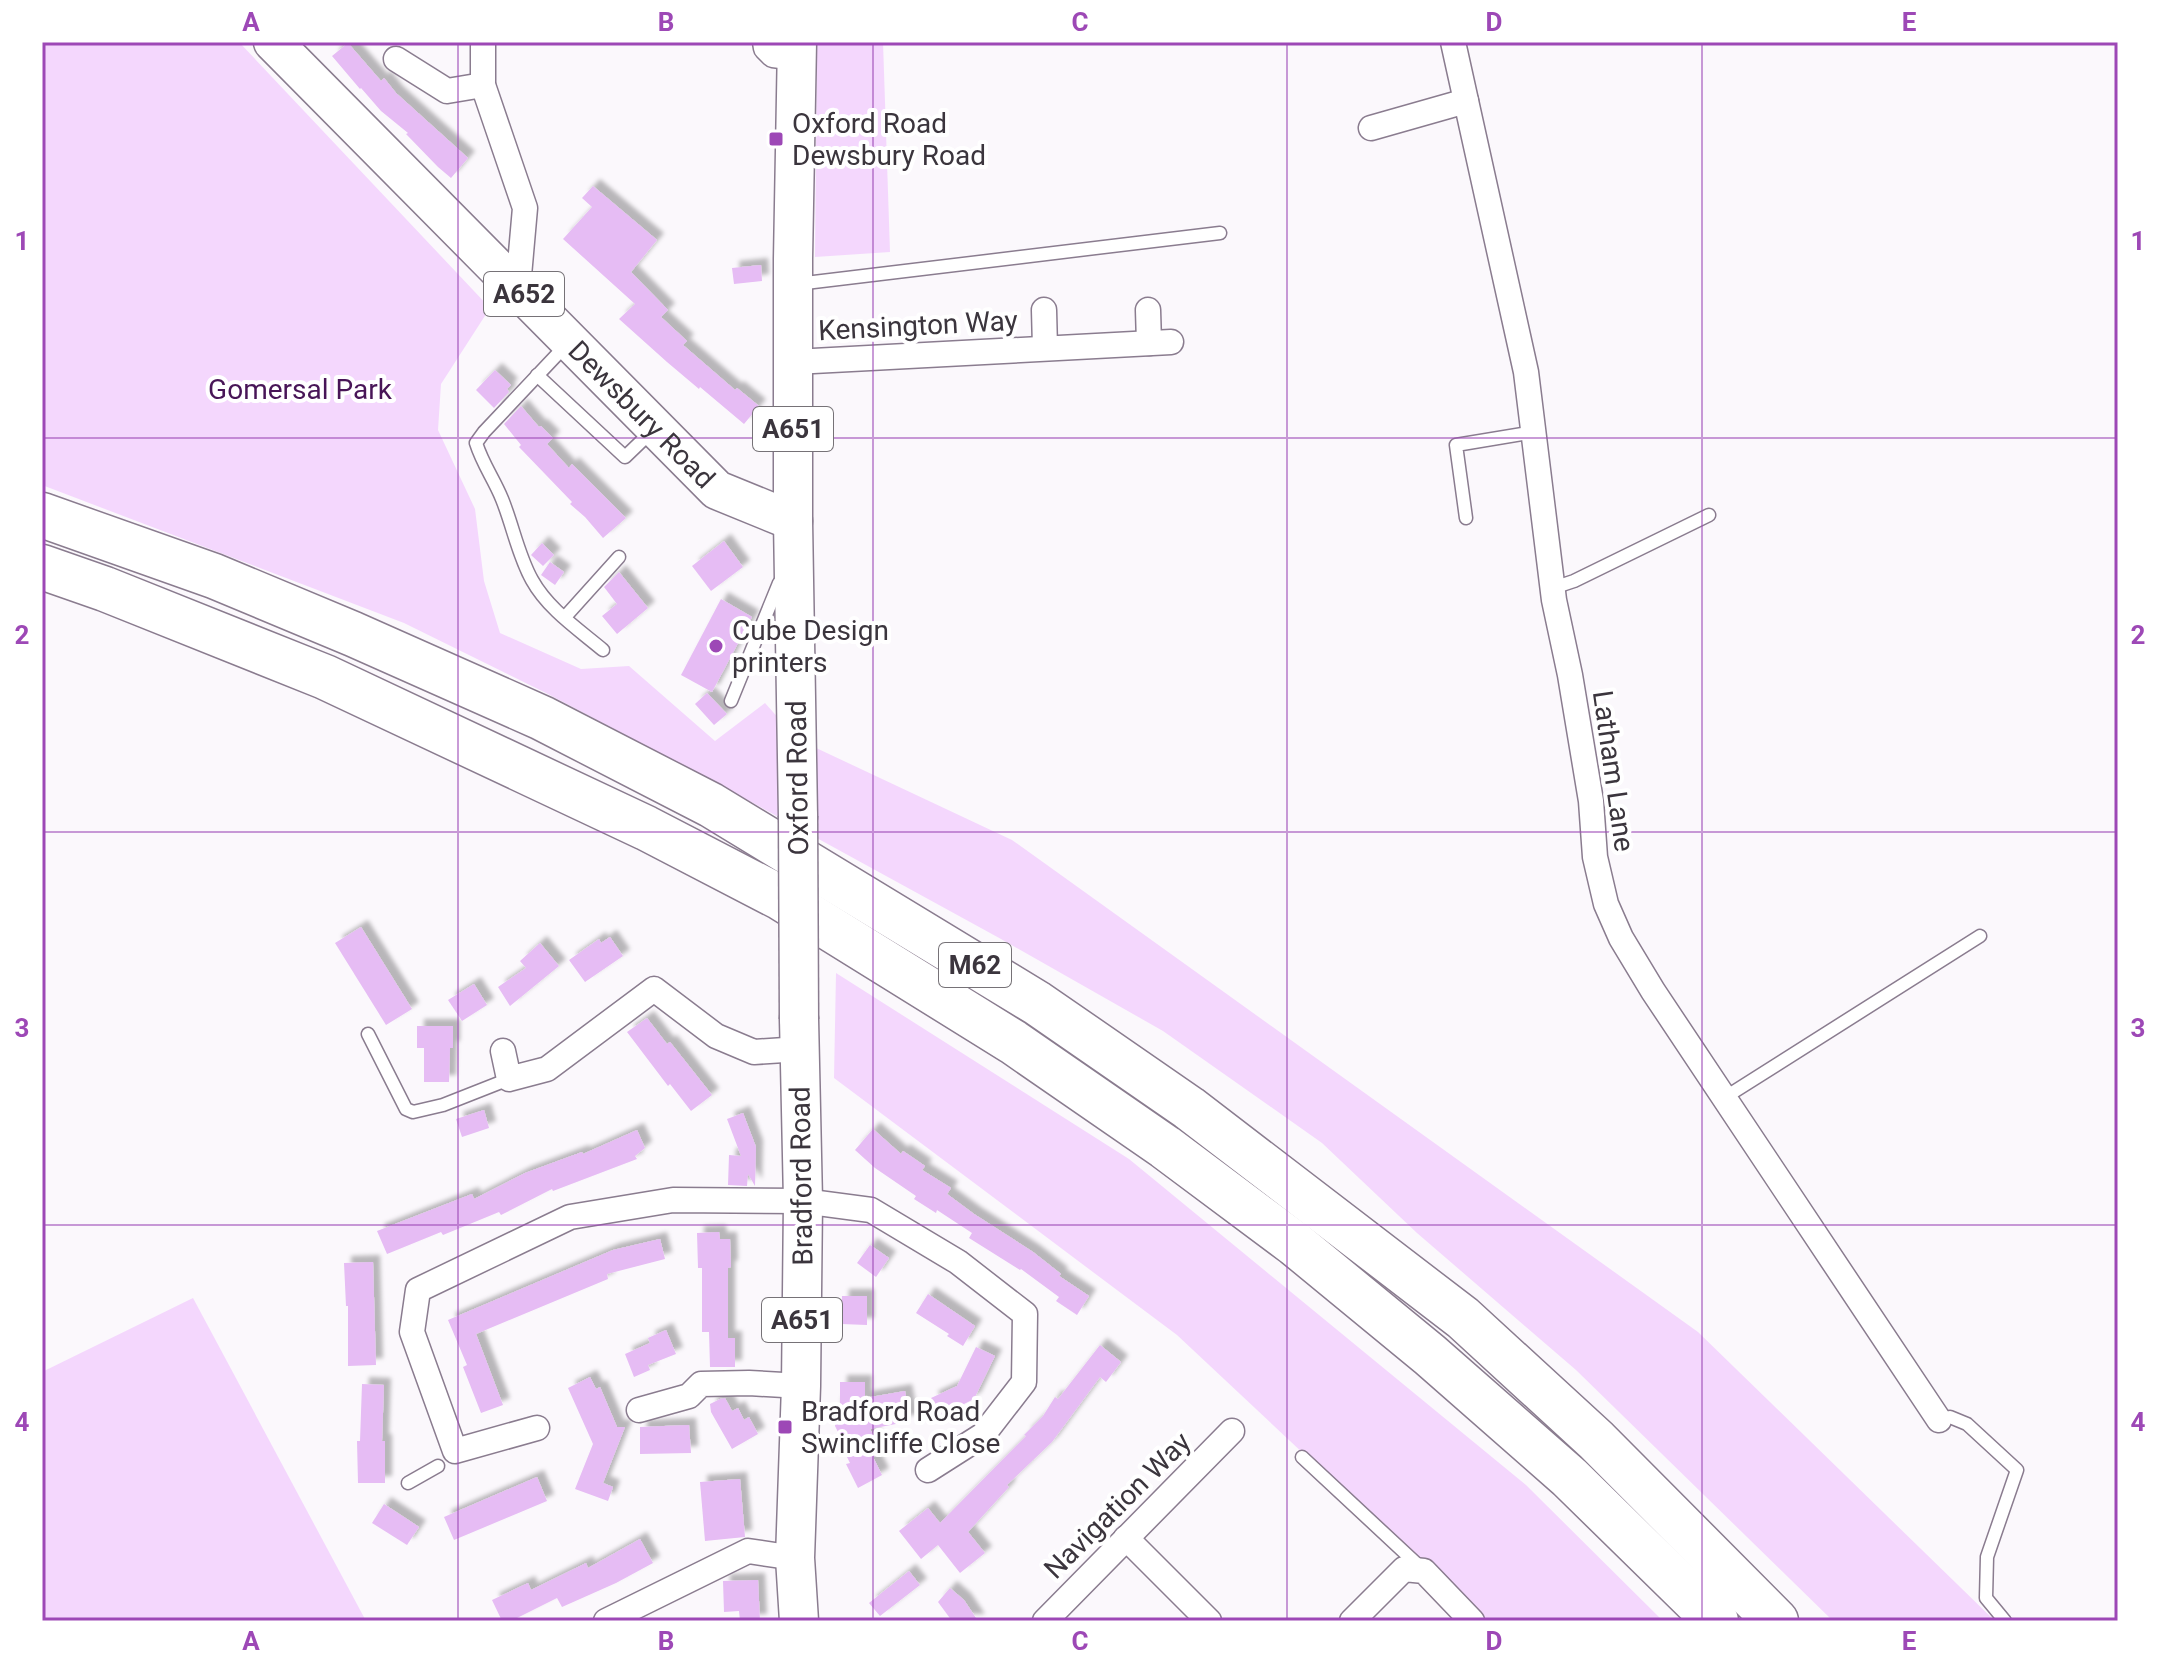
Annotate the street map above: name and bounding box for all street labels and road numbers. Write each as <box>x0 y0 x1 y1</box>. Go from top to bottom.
road number: A652 <box>484 272 564 316</box>
street label: Kensington Way <box>817 304 1019 347</box>
street label: Dewsbury Road <box>561 334 722 495</box>
road number: A651 <box>753 407 833 451</box>
street label: Latham Lane <box>1586 688 1641 854</box>
street label: Oxford Road <box>780 700 815 856</box>
road number: M62 <box>939 943 1011 987</box>
street label: Bradford Road <box>783 1086 820 1266</box>
road number: A651 <box>762 1298 842 1342</box>
street label: Navigation Way <box>1037 1425 1197 1585</box>

